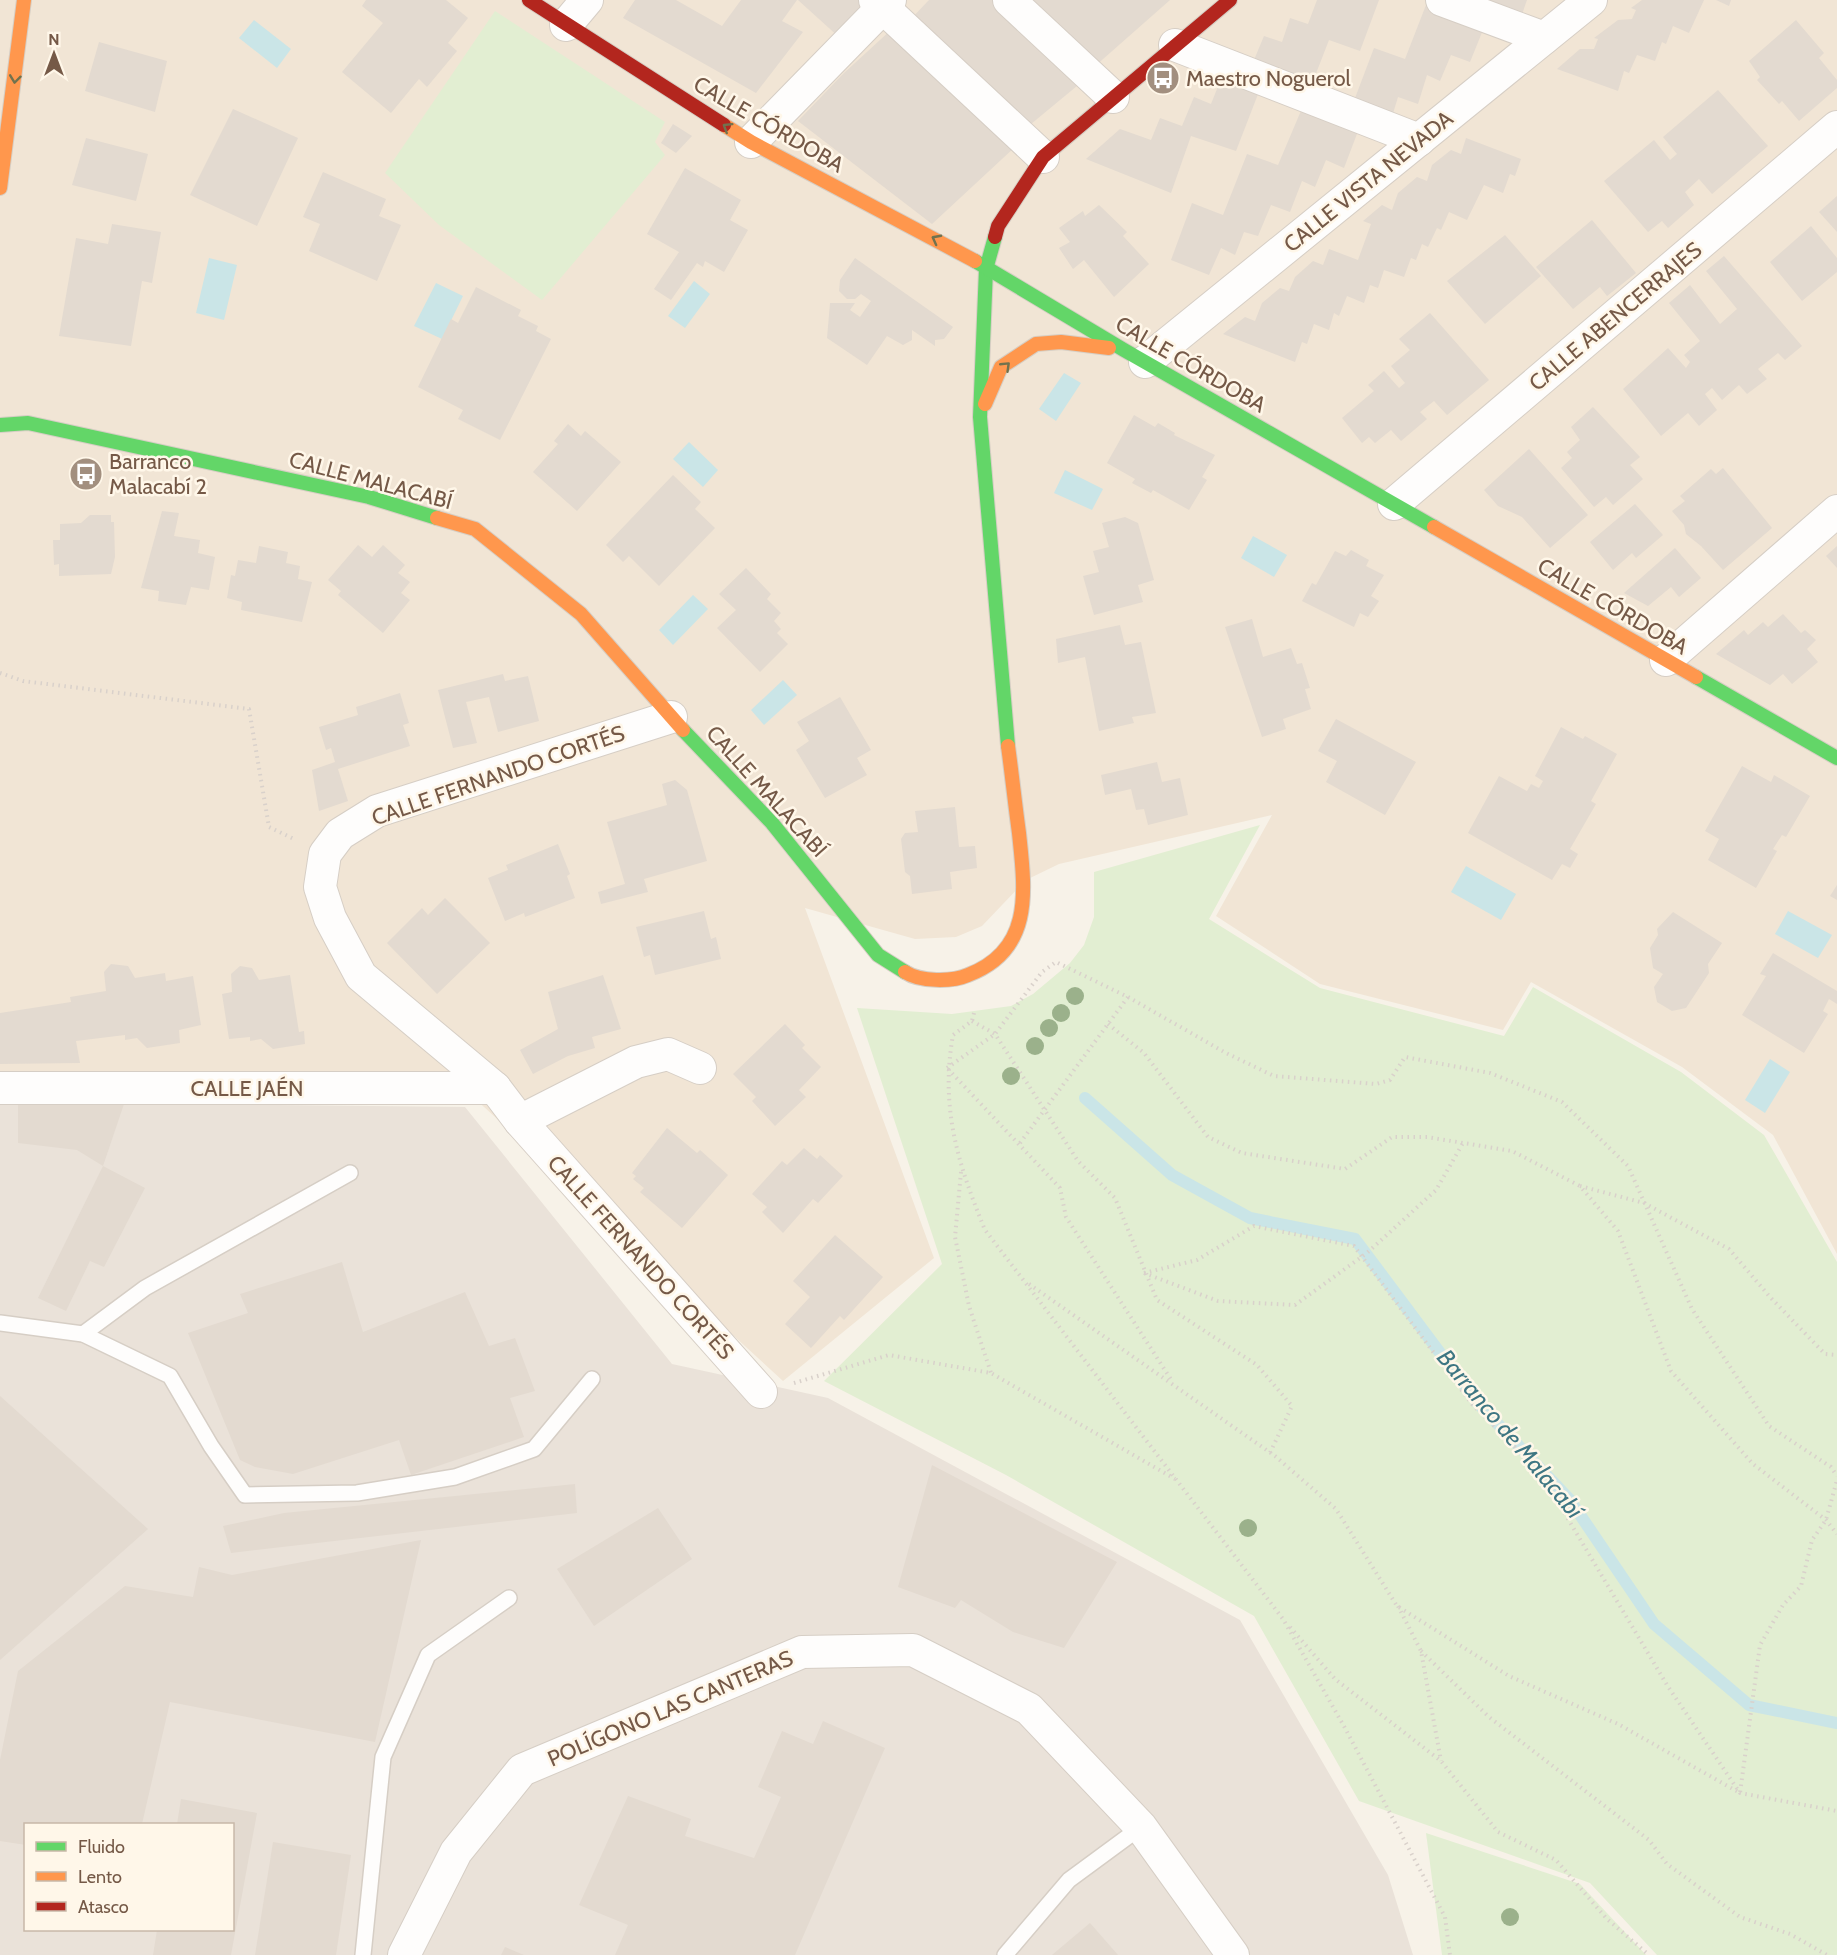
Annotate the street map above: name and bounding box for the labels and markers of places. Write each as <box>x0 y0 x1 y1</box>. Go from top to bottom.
bus stop icon: Maestro Noguerol <box>1145 60 1181 96</box>
place label: Maestro Noguerol <box>1186 65 1352 92</box>
place label: Barranco Malacabí 2 <box>109 448 207 500</box>
bus stop icon: Barranco Malacabí 2 <box>68 456 104 492</box>

